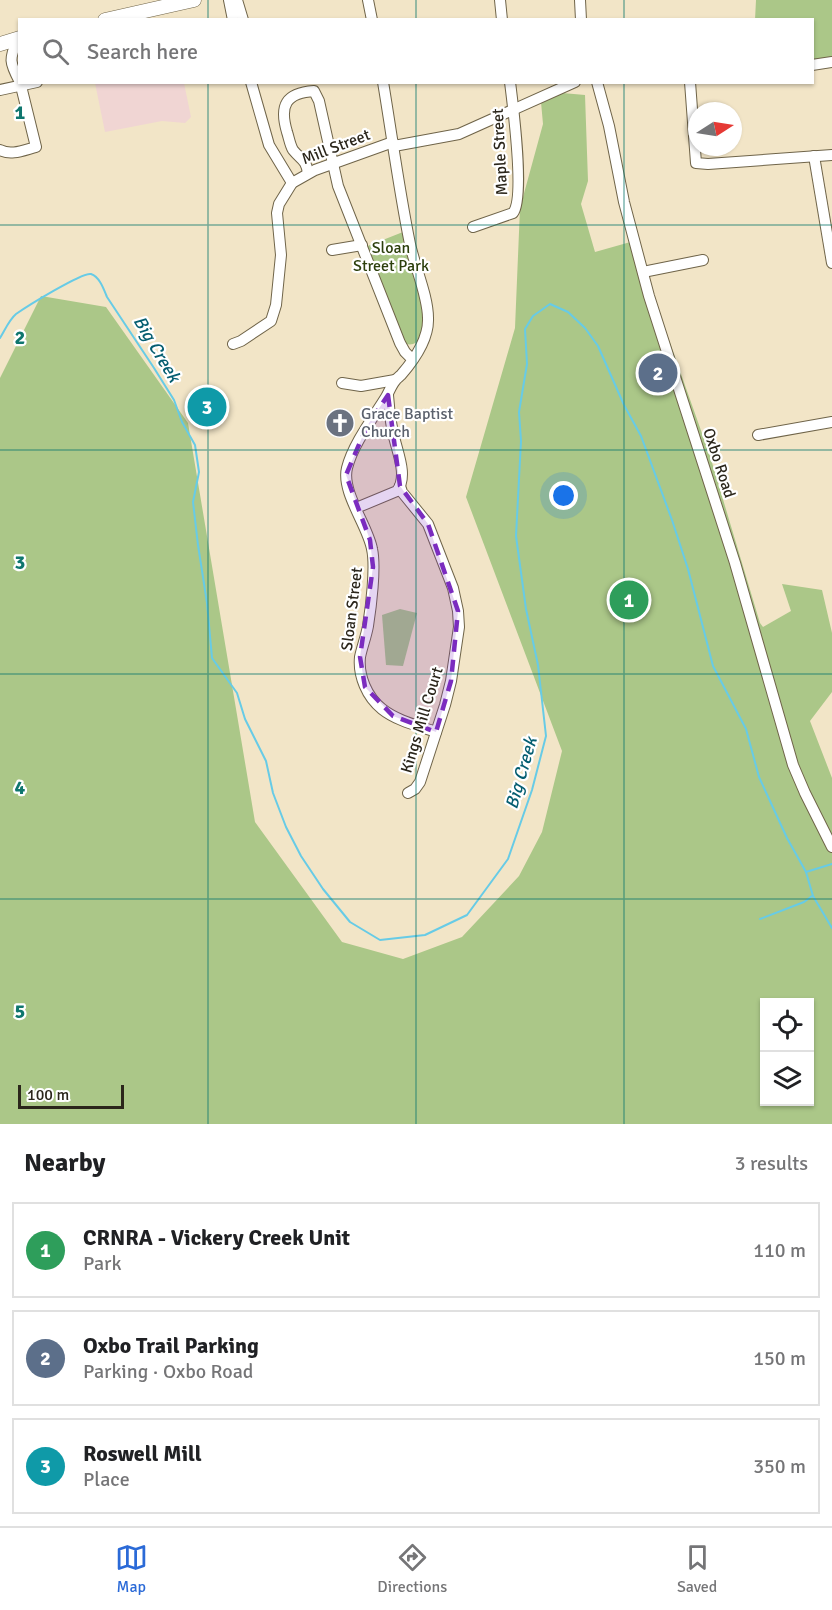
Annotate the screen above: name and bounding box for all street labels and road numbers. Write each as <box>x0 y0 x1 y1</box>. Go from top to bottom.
street label: Maple Street <box>488 108 512 196</box>
street label: Mill Street <box>299 125 373 169</box>
street label: Oxbo Road <box>698 426 740 500</box>
street label: Sloan Street <box>337 566 367 652</box>
street label: Kings Mill Court <box>396 664 448 776</box>

